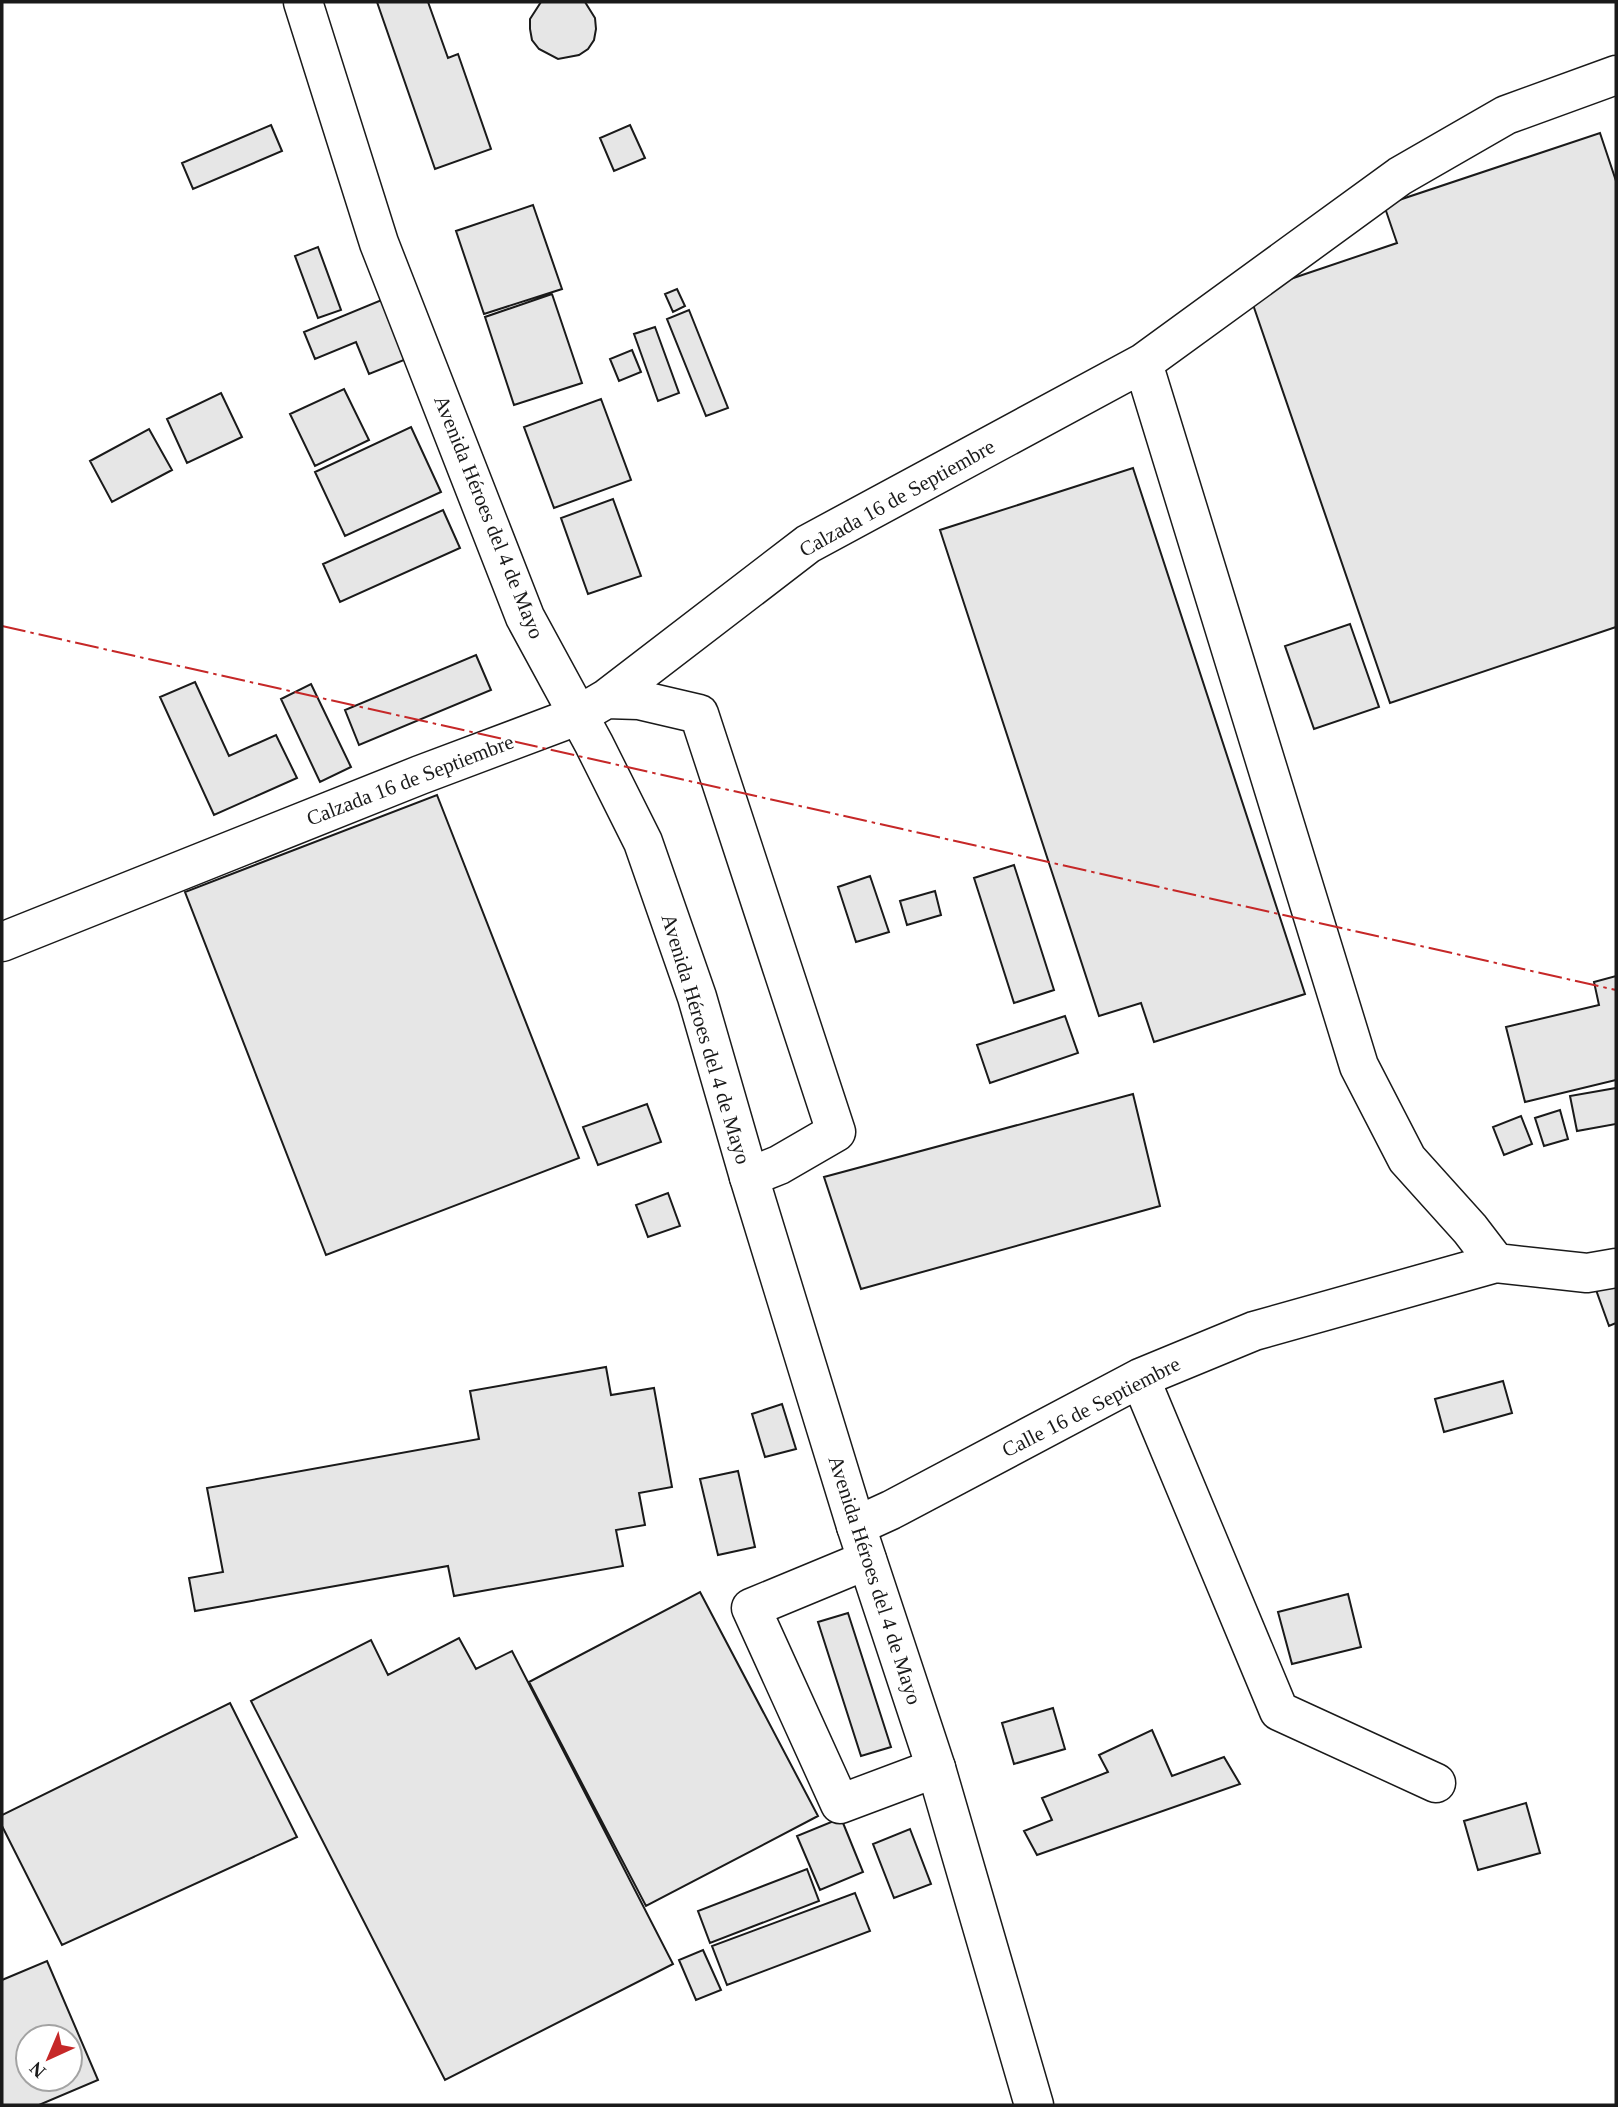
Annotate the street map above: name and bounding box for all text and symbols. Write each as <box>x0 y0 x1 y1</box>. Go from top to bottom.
street label: Avenida Héroes del 4 de Mayo <box>429 392 549 642</box>
street label: Calzada 16 de Septiembre <box>795 434 999 562</box>
street label: Calzada 16 de Septiembre <box>303 729 517 831</box>
street label: Avenida Héroes del 4 de Mayo <box>656 911 756 1167</box>
street label: Calle 16 de Septiembre <box>998 1352 1184 1462</box>
street label: Avenida Héroes del 4 de Mayo <box>823 1453 927 1707</box>
north arrow <box>14 2023 84 2093</box>
text: N <box>25 2057 50 2082</box>

